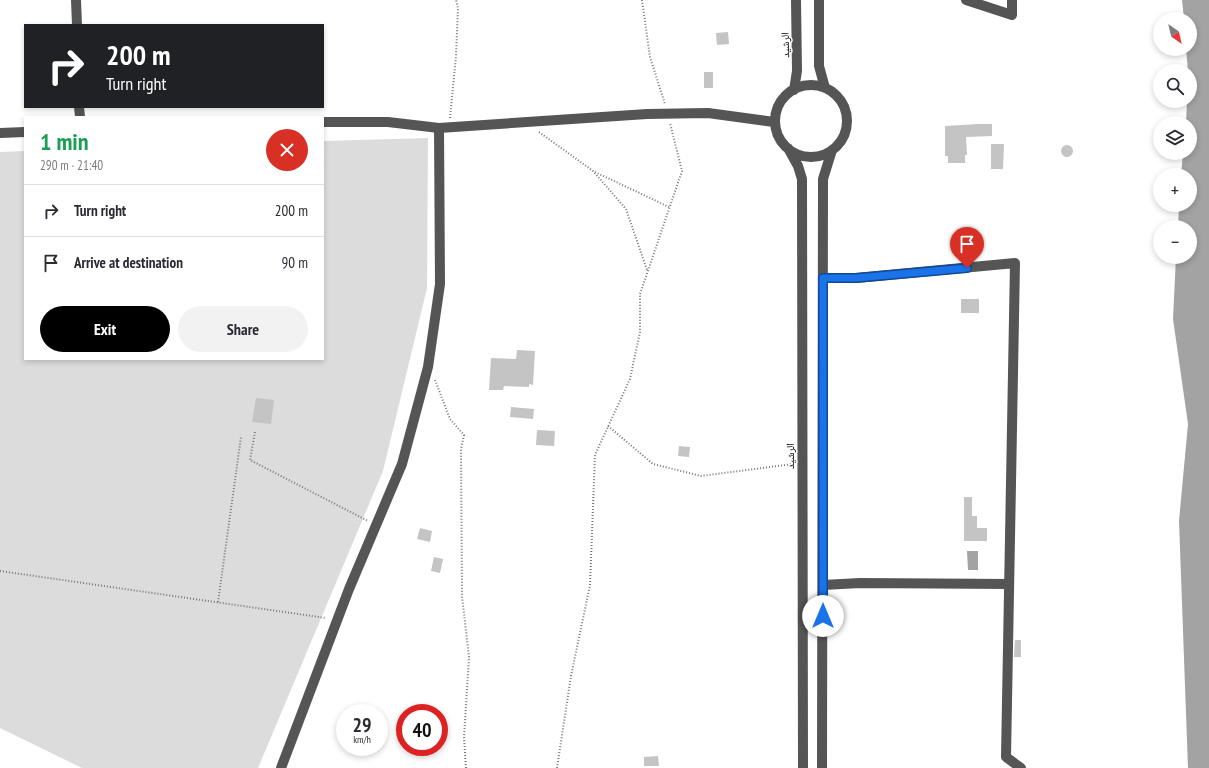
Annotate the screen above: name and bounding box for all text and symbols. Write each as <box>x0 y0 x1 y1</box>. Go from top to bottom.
north arrow <box>1153 12 1197 56</box>
map controls <box>1153 12 1197 264</box>
street label: الرشيد <box>778 32 792 58</box>
text: 200 m <box>106 36 170 73</box>
icon: right <box>40 40 92 92</box>
button: search <box>1153 64 1197 108</box>
text: Turn right <box>106 72 166 95</box>
button: layers <box>1153 116 1197 160</box>
text: 1 min <box>40 126 88 157</box>
button: close <box>266 129 308 171</box>
text: 290 m · 21:40 <box>40 157 103 174</box>
button: + <box>1153 168 1197 212</box>
icon: right <box>40 200 62 222</box>
text: Turn right <box>74 201 126 220</box>
text: 200 m <box>275 201 308 220</box>
button: − <box>1153 220 1197 264</box>
pin <box>950 227 984 268</box>
icon: arrive <box>956 233 978 255</box>
icon: arrive <box>40 252 62 274</box>
text: Arrive at destination <box>74 253 183 272</box>
text: 90 m <box>282 253 308 272</box>
button: Exit <box>40 306 170 352</box>
button: Share <box>178 306 308 352</box>
street label: الرشيد <box>783 443 797 469</box>
position arrow <box>802 595 844 637</box>
speed limit sign: 40 <box>396 704 448 756</box>
text: 29 <box>352 712 372 738</box>
text: km/h <box>353 733 371 746</box>

